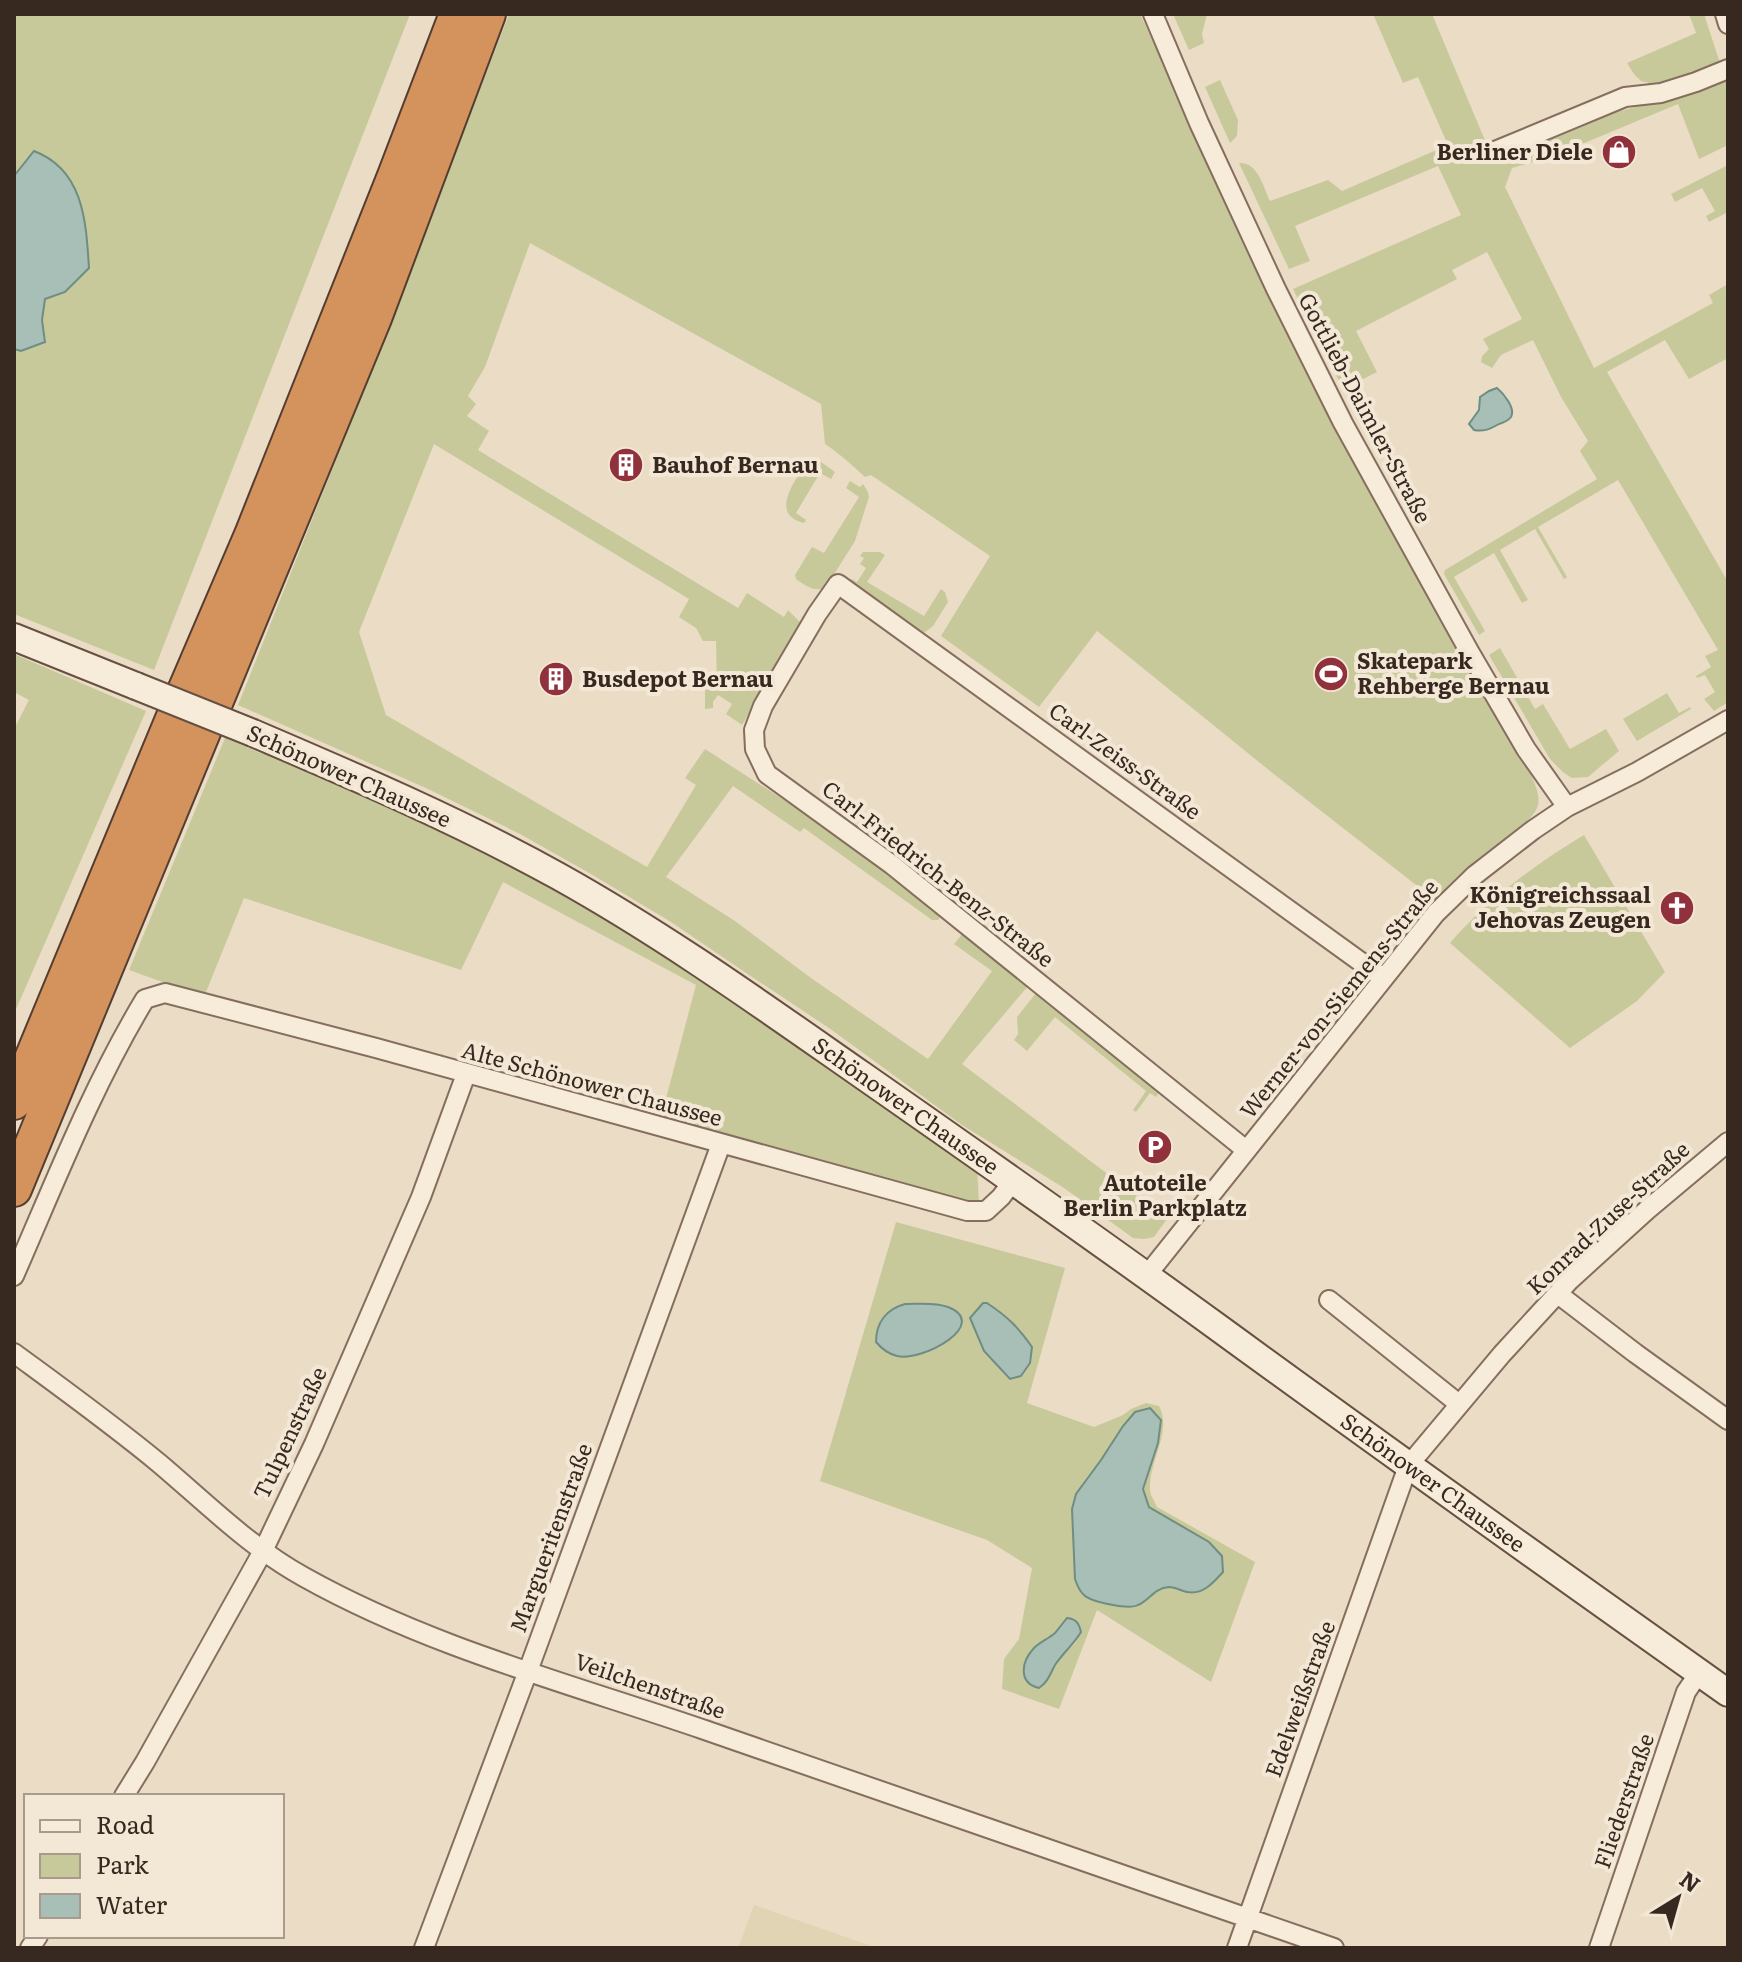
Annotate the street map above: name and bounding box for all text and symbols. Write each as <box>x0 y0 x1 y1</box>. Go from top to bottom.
shop icon: Berliner Diele <box>1600 133 1638 171</box>
place label: Berliner Diele <box>1437 134 1593 167</box>
street label: Gottlieb-Daimler-Straße <box>1292 286 1441 528</box>
building icon: Bauhof Bernau <box>607 446 645 484</box>
place label: Bauhof Bernau <box>652 447 819 480</box>
place label: Skatepark Rehberge Bernau <box>1357 643 1550 701</box>
sports icon: Skatepark Rehberge Bernau <box>1312 655 1350 693</box>
building icon: Busdepot Bernau <box>537 660 575 698</box>
place label: Busdepot Bernau <box>582 661 773 694</box>
street label: Carl-Zeiss-Straße <box>1043 693 1209 826</box>
street label: Schönower Chaussee <box>242 715 457 835</box>
street label: Carl-Friedrich-Benz-Straße <box>816 772 1062 974</box>
street label: Werner-von-Siemens-Straße <box>1231 871 1445 1125</box>
place label: Königreichssaal Jehovas Zeugen <box>1470 877 1651 935</box>
church icon: Königreichssaal Jehovas Zeugen <box>1658 889 1696 927</box>
street label: Schönower Chaussee <box>807 1028 1007 1181</box>
street label: Alte Schönower Chaussee <box>458 1032 726 1133</box>
parking icon: Autoteile Berlin Parkplatz <box>1136 1128 1174 1166</box>
street label: Konrad-Zuse-Straße <box>1518 1132 1696 1301</box>
place label: Autoteile Berlin Parkplatz <box>1063 1165 1247 1223</box>
street label: Tulpenstraße <box>243 1361 334 1504</box>
street label: Schönower Chaussee <box>1335 1404 1533 1559</box>
street label: Margueritenstraße <box>500 1438 599 1637</box>
street label: Edelweißstraße <box>1255 1616 1342 1781</box>
street label: Veilchenstraße <box>571 1643 730 1726</box>
street label: Fliederstraße <box>1584 1729 1661 1872</box>
legend <box>24 1794 284 1938</box>
text: Road <box>96 1806 155 1841</box>
text: Park <box>96 1846 149 1881</box>
north arrow <box>1638 1858 1718 1938</box>
text: N <box>1674 1862 1708 1900</box>
text: Water <box>96 1886 168 1921</box>

